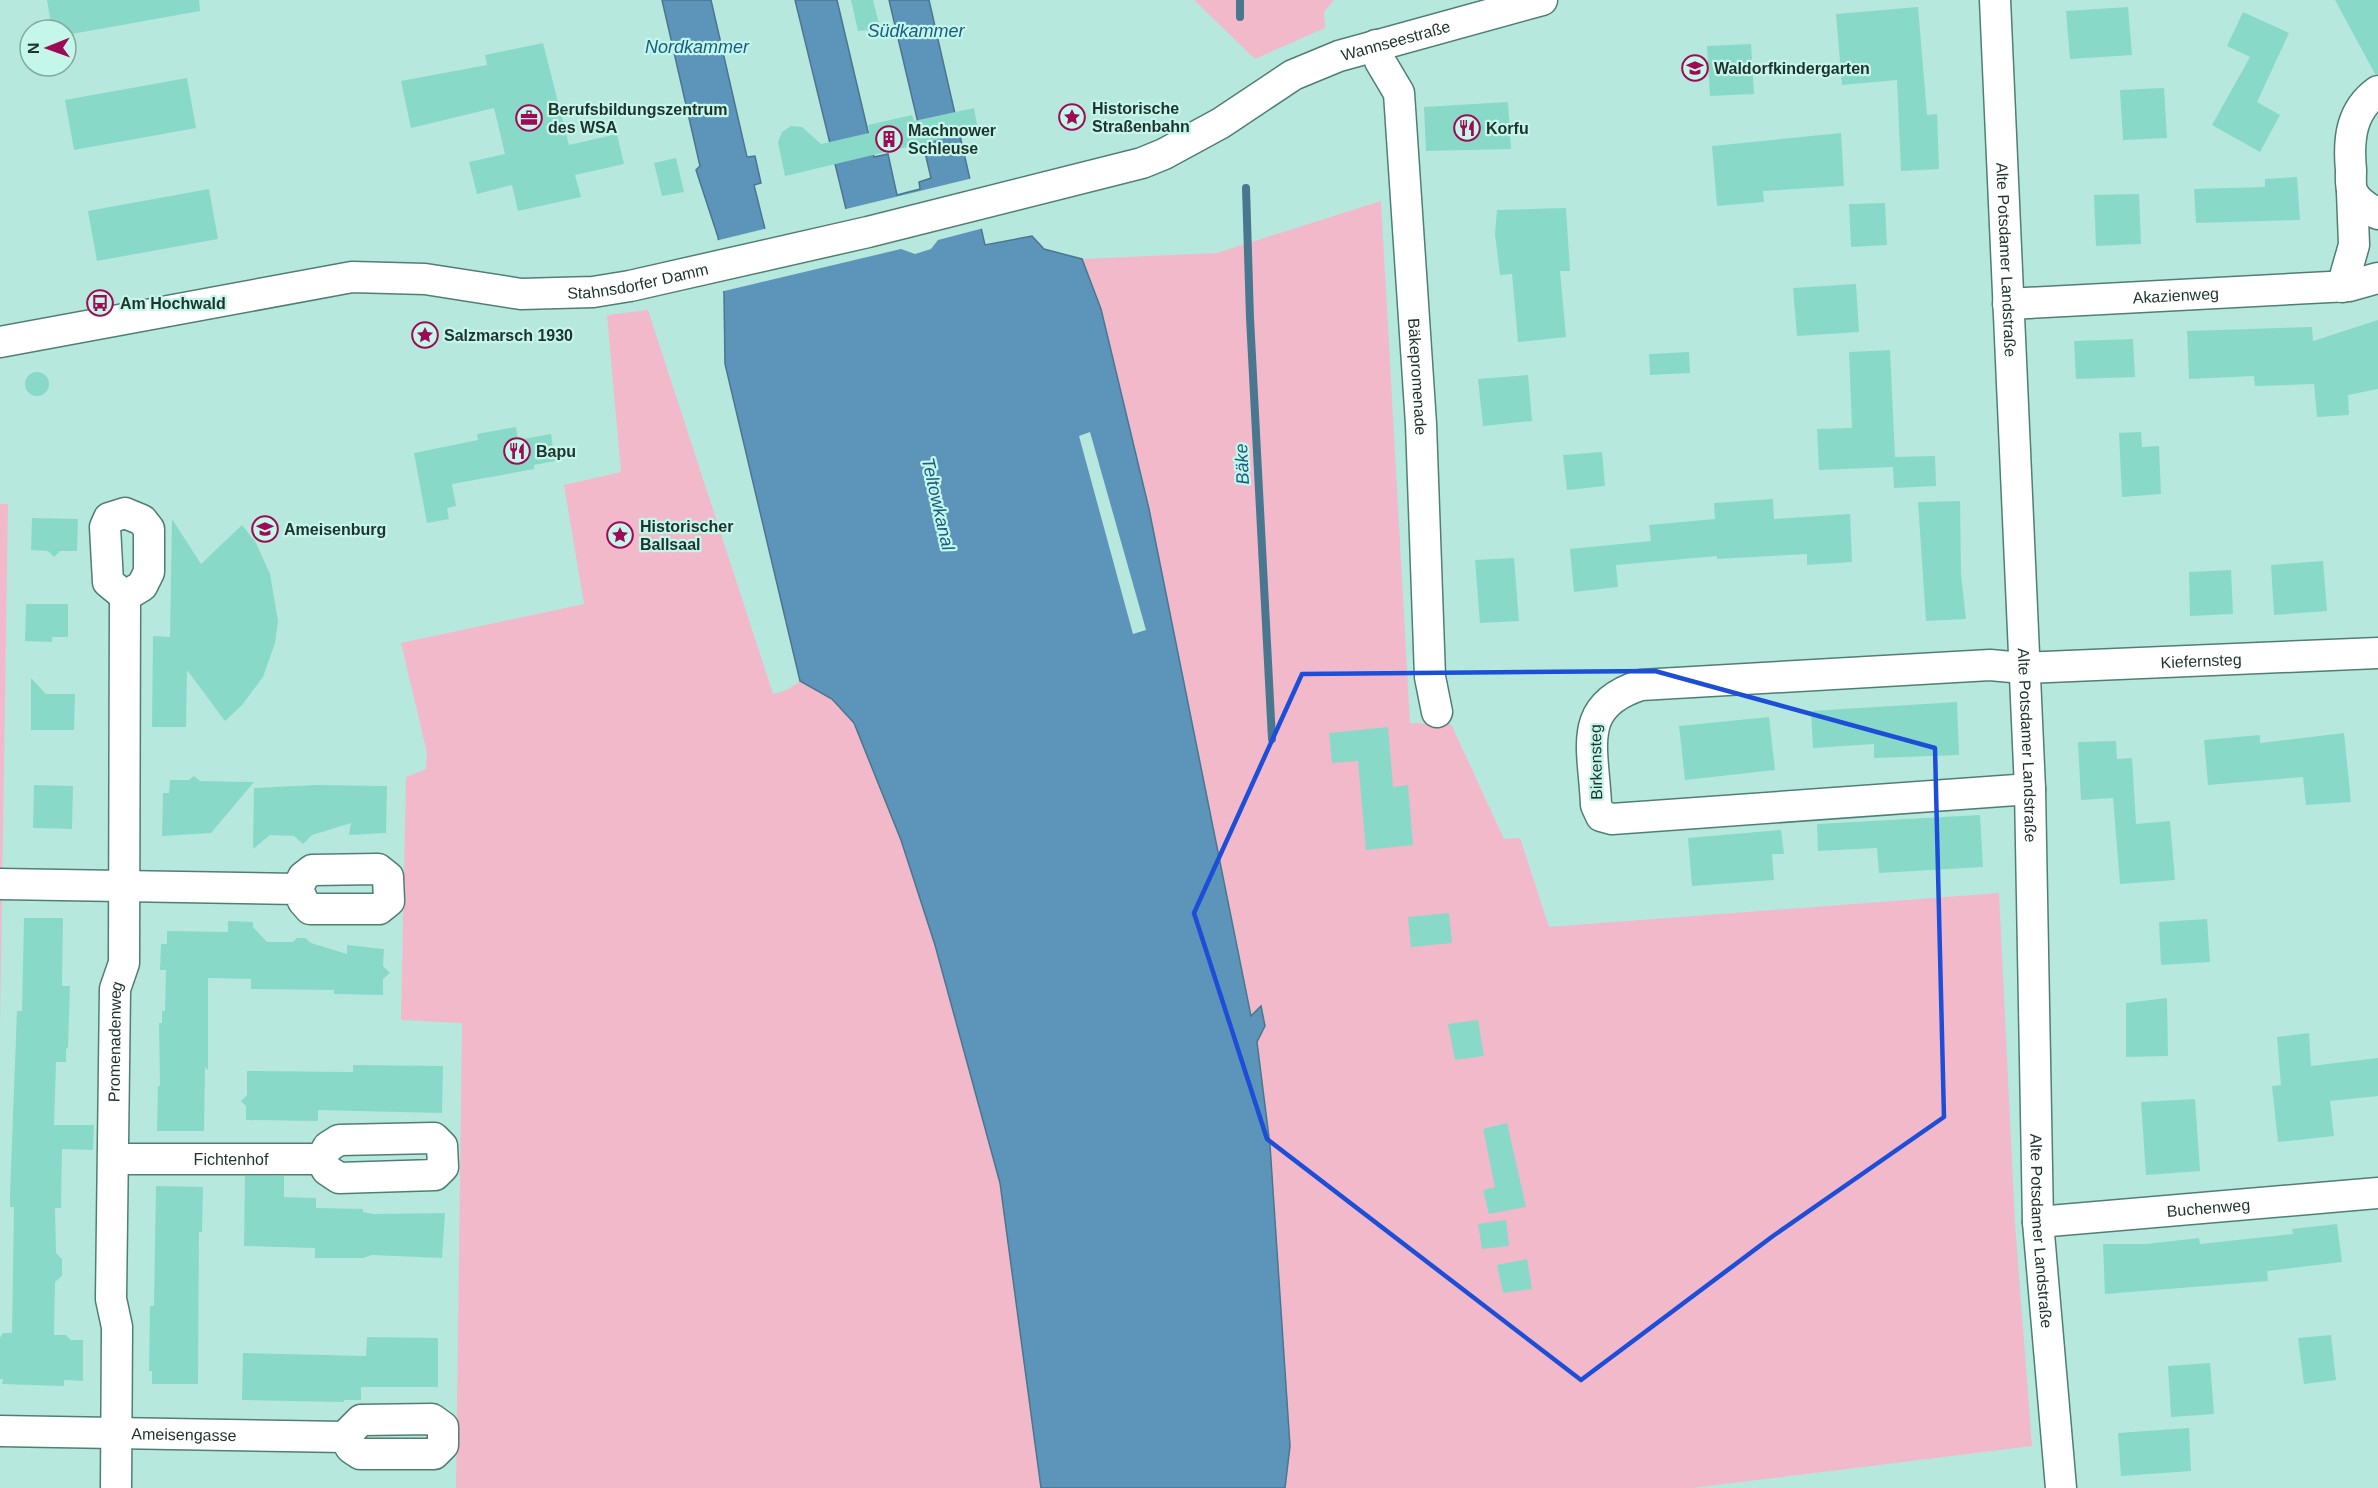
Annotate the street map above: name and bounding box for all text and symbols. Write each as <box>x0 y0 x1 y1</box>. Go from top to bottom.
street label: Wannseestraße <box>1339 17 1452 64</box>
north arrow <box>18 18 78 78</box>
water label: Südkammer <box>867 21 966 41</box>
water label: Nordkammer <box>645 37 750 57</box>
text: N <box>25 42 42 54</box>
school or university icon: Waldorfkindergarten <box>1680 53 1710 83</box>
place label: Waldorfkindergarten <box>1714 60 1870 77</box>
place label: Historische Straßenbahn <box>1092 100 1190 135</box>
place label: Berufsbildungszentrum des WSA <box>548 101 728 136</box>
place icon: Historische Straßenbahn <box>1057 102 1087 132</box>
office icon: Berufsbildungszentrum des WSA <box>514 103 544 133</box>
restaurant icon: Korfu <box>1452 113 1482 143</box>
place label: Korfu <box>1486 120 1529 137</box>
place label: Machnower Schleuse <box>908 122 996 157</box>
building icon: Machnower Schleuse <box>874 124 904 154</box>
street label: Alte Potsdamer Landstraße <box>1994 162 2019 358</box>
street label: Stahnsdorfer Damm <box>567 260 710 301</box>
street label: Akazienweg <box>2132 284 2219 306</box>
bus stop icon: Am Hochwald <box>85 288 115 318</box>
place label: Am Hochwald <box>120 295 226 312</box>
street label: Bäkepromenade <box>1405 317 1430 436</box>
place icon: Salzmarsch 1930 <box>410 320 440 350</box>
place label: Salzmarsch 1930 <box>444 327 573 344</box>
restaurant icon: Bapu <box>502 436 532 466</box>
place label: Bapu <box>536 443 576 460</box>
water label: Bäke <box>1231 443 1253 485</box>
water label: Teltowkanal <box>918 456 959 553</box>
school or university icon: Ameisenburg <box>250 514 280 544</box>
place label: Historischer Ballsaal <box>640 518 733 553</box>
place icon: Historischer Ballsaal <box>605 520 635 550</box>
place label: Ameisenburg <box>284 521 386 538</box>
street label: Alte Potsdamer Landstraße <box>2015 648 2039 843</box>
street label: Kiefernsteg <box>2160 650 2242 671</box>
street label: Birkensteg <box>1587 724 1605 800</box>
street label: Promenadenweg <box>105 979 126 1102</box>
street label: Alte Potsdamer Landstraße <box>2028 1134 2056 1329</box>
street label: Fichtenhof <box>194 1151 269 1168</box>
street label: Buchenweg <box>2166 1195 2251 1219</box>
street label: Ameisengasse <box>131 1425 237 1444</box>

